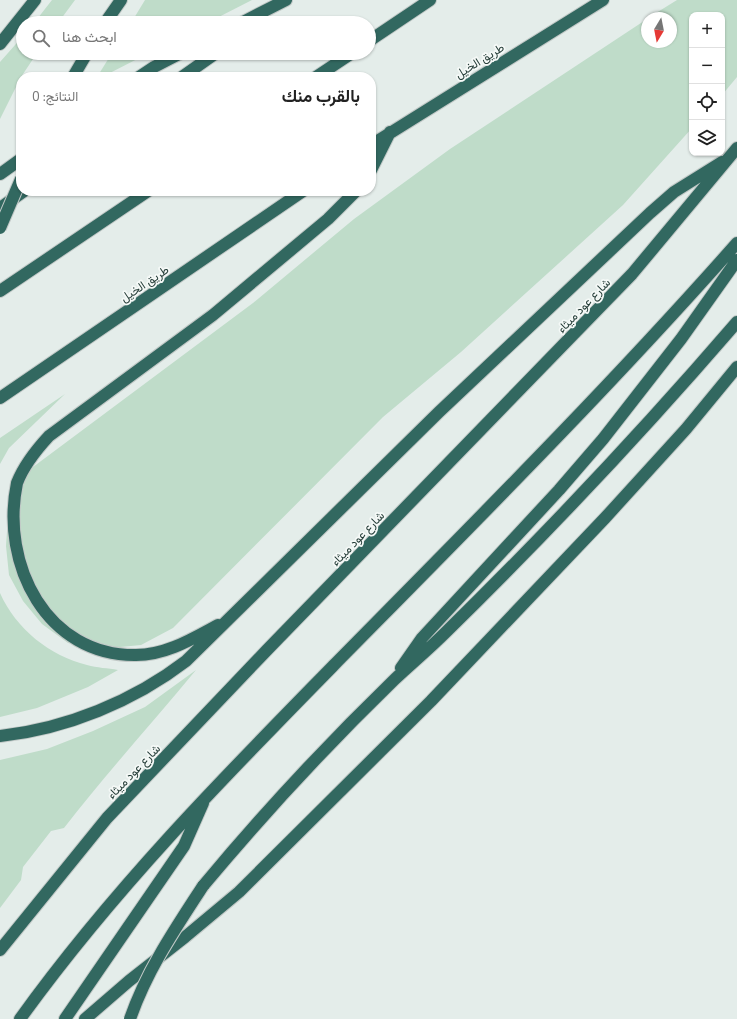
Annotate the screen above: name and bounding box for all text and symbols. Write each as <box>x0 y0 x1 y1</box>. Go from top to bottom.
north arrow <box>641 12 677 48</box>
map controls <box>689 12 725 156</box>
button: + <box>689 12 725 48</box>
search box <box>16 16 376 60</box>
icon: search <box>30 27 52 49</box>
text: ابحث هنا <box>62 27 117 45</box>
street label: طريق الخيل <box>452 39 507 82</box>
button: − <box>689 48 725 84</box>
button: locate <box>689 84 725 120</box>
text: بالقرب منك <box>282 85 360 105</box>
text: النتائج: 0 <box>32 88 78 104</box>
button: layers <box>689 120 725 156</box>
street label: طريق الخيل <box>117 262 172 306</box>
street label: شارع عود ميثاء <box>554 275 615 337</box>
street label: شارع عود ميثاء <box>328 508 389 570</box>
street label: شارع عود ميثاء <box>104 741 165 803</box>

